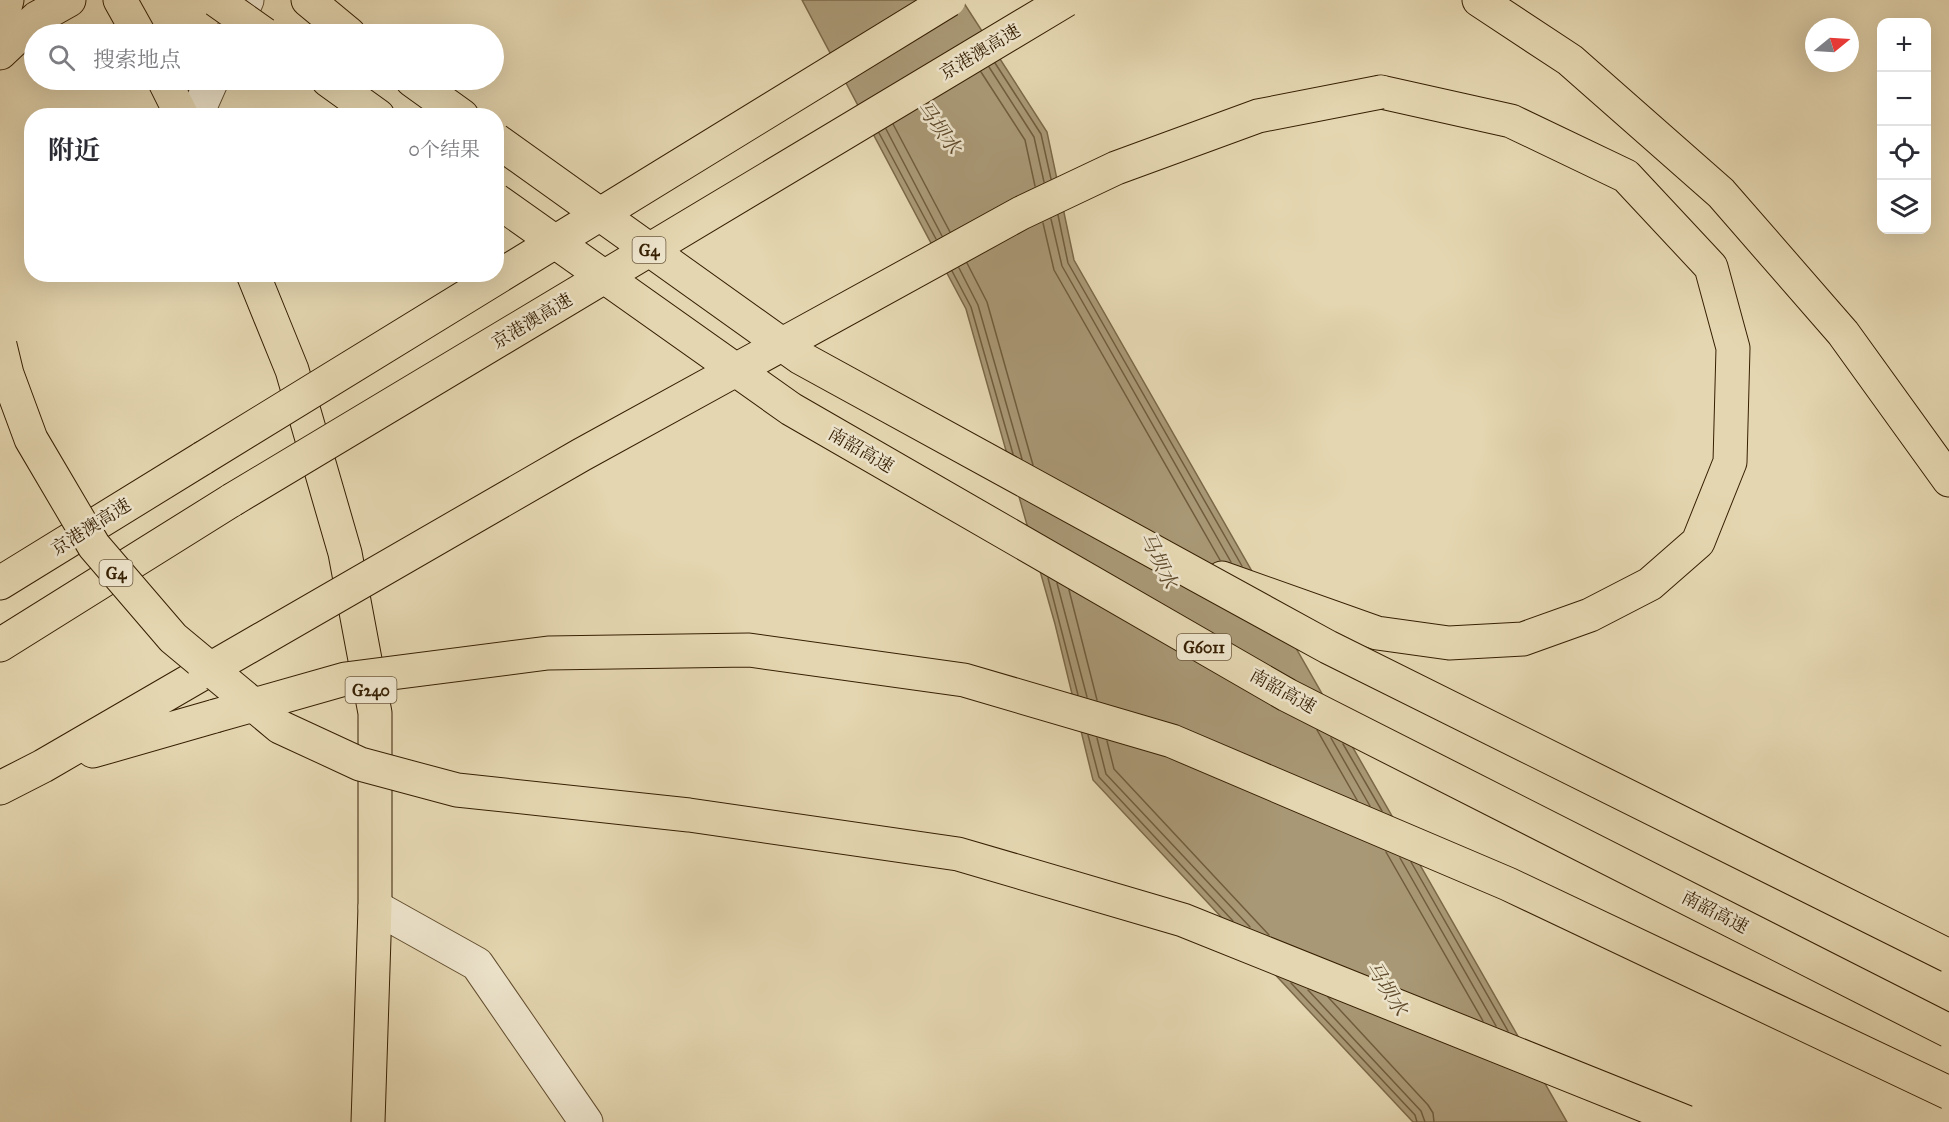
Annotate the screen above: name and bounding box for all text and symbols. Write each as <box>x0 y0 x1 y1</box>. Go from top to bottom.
north arrow <box>1805 18 1859 72</box>
map controls <box>1877 18 1931 234</box>
button: + <box>1877 18 1931 72</box>
street label: 京港澳高速 <box>936 19 1024 85</box>
search box <box>24 24 504 90</box>
icon: search <box>45 41 78 74</box>
text: 搜索地点 <box>93 46 181 73</box>
button: − <box>1877 72 1931 126</box>
water label: 马坝水 <box>912 96 968 160</box>
button: locate <box>1877 126 1931 180</box>
text: 附近 <box>48 134 100 166</box>
text: 0个结果 <box>408 137 480 161</box>
button: layers <box>1877 180 1931 234</box>
road number: G4 <box>632 237 666 263</box>
street label: 京港澳高速 <box>488 288 576 354</box>
street label: 南韶高速 <box>824 422 898 478</box>
street label: 京港澳高速 <box>47 494 135 560</box>
water label: 马坝水 <box>1135 528 1184 594</box>
road number: G4 <box>100 560 132 586</box>
road number: G6011 <box>1177 634 1231 660</box>
street label: 南韶高速 <box>1246 664 1320 718</box>
road number: G240 <box>346 677 397 703</box>
street label: 南韶高速 <box>1678 886 1752 938</box>
water label: 马坝水 <box>1361 956 1414 1021</box>

